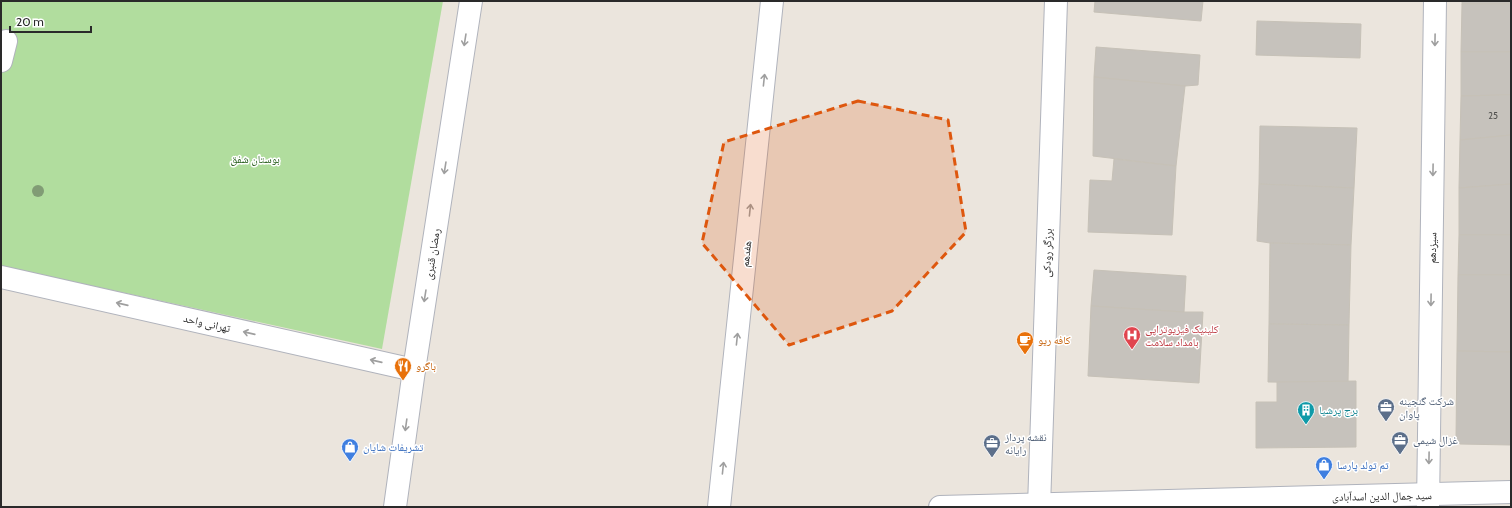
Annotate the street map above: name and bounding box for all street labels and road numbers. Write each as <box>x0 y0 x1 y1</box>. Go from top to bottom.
street label: رمضان قنبری <box>421 227 443 281</box>
street label: برزگر رودکی <box>1039 228 1055 278</box>
street label: سیزدهم <box>1425 232 1440 264</box>
street label: هفدهم <box>738 240 755 268</box>
street label: تهرانی واحد <box>182 311 233 335</box>
street label: سید جمال الدین اسدآبادی <box>1332 488 1432 504</box>

